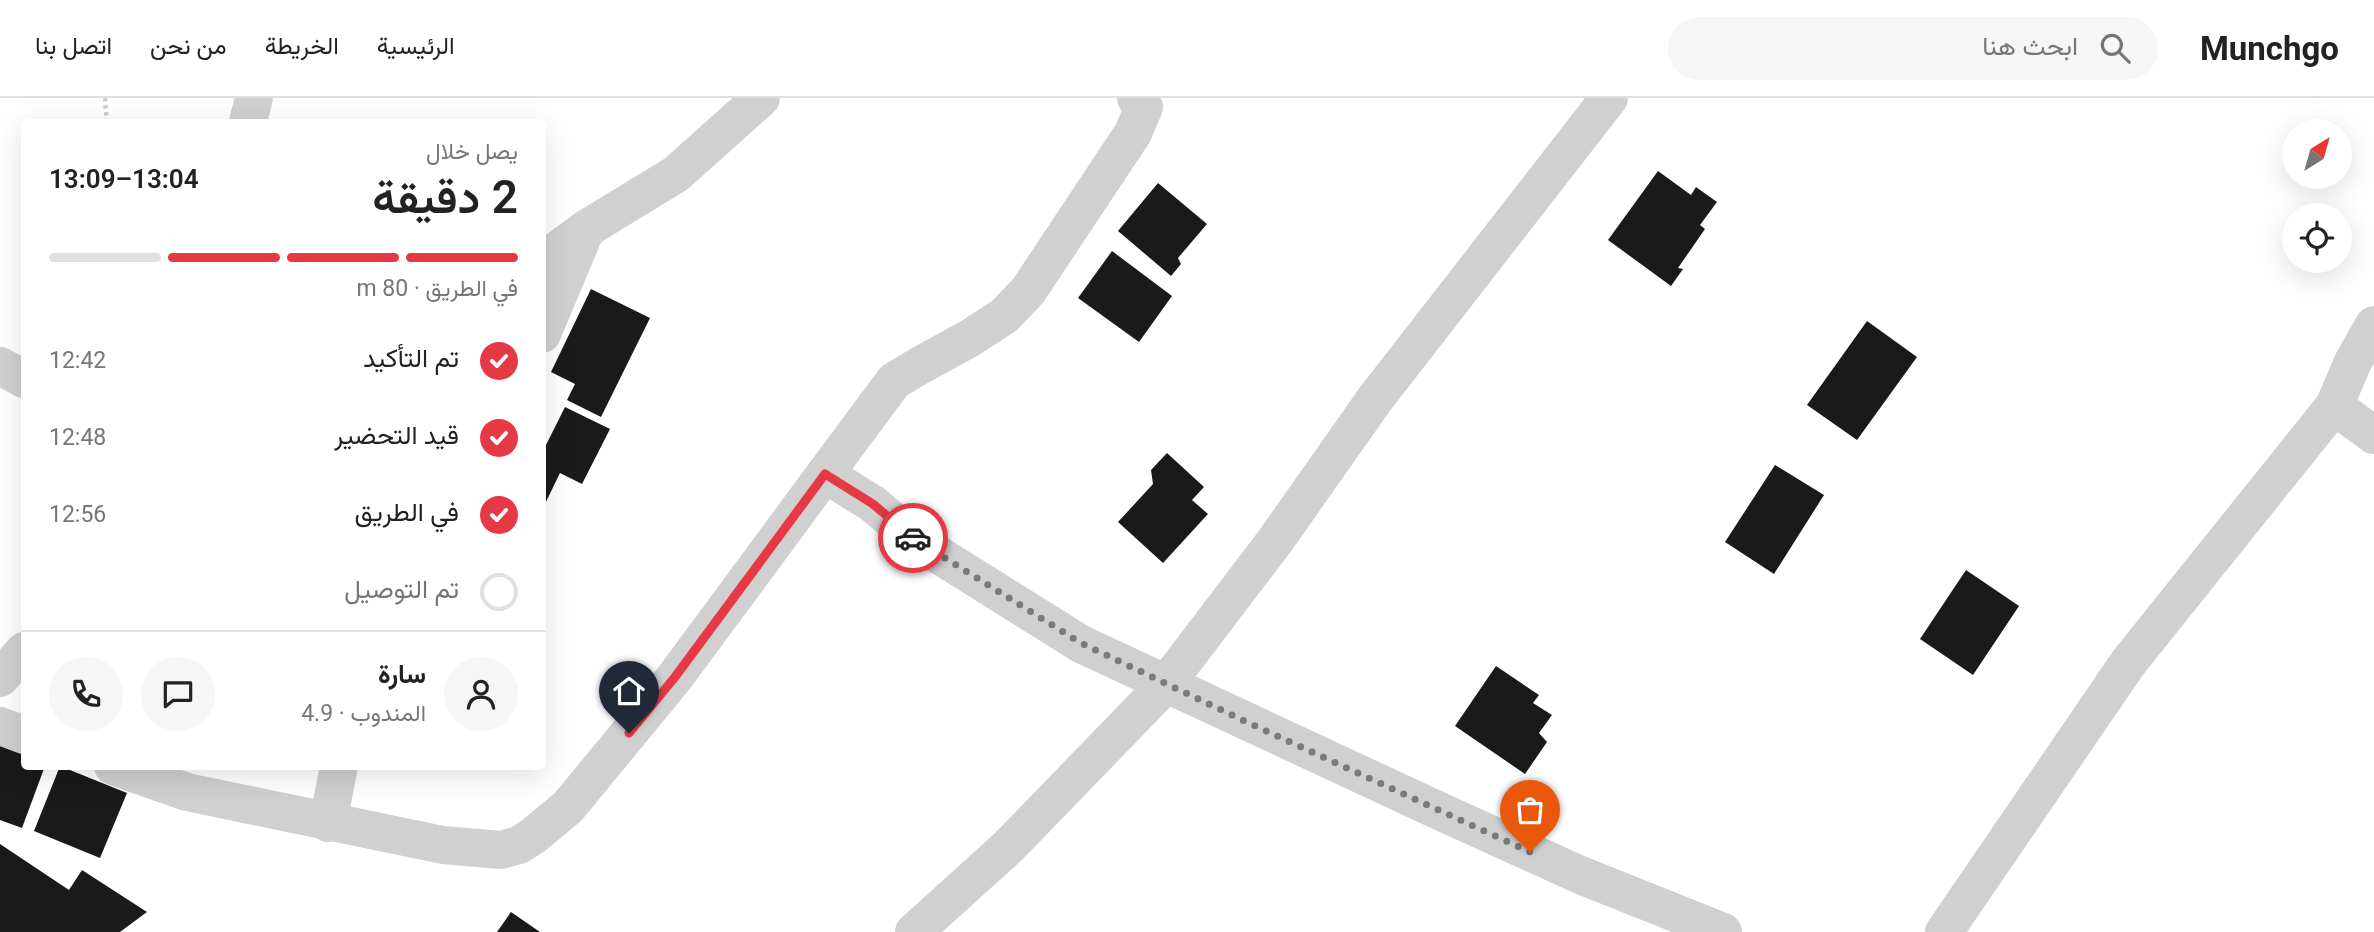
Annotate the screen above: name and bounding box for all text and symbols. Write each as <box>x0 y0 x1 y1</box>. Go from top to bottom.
search box <box>1668 17 2158 80</box>
icon: search <box>2096 29 2134 67</box>
text: Munchgo <box>2200 29 2339 68</box>
text: ابحث هنا <box>1982 31 2078 61</box>
text: اتصل بنا <box>35 32 112 60</box>
text: من نحن <box>150 32 227 60</box>
text: الخريطة <box>265 32 339 60</box>
text: الرئيسية <box>377 32 454 60</box>
north arrow <box>2282 119 2352 189</box>
map controls <box>2282 119 2352 273</box>
text: يصل خلال <box>426 138 518 165</box>
text: 13:04–13:09 <box>49 164 199 194</box>
text: 2 دقيقة <box>372 170 518 224</box>
button: locate <box>2282 203 2352 273</box>
text: في الطريق · 80 m <box>356 275 518 302</box>
icon: check <box>480 342 518 380</box>
text: تم التأكيد <box>363 343 459 373</box>
text: 12:42 <box>49 347 106 374</box>
icon: check <box>480 419 518 457</box>
text: قيد التحضير <box>334 420 459 450</box>
text: 12:48 <box>49 424 106 451</box>
icon: check <box>480 496 518 534</box>
text: في الطريق <box>355 497 459 527</box>
text: 12:56 <box>49 501 106 528</box>
courier <box>878 503 948 573</box>
icon: car <box>894 519 932 557</box>
text: تم التوصيل <box>344 574 459 604</box>
button: phone <box>49 657 123 731</box>
button: chat <box>141 657 215 731</box>
button: person <box>444 657 518 731</box>
text: سارة <box>378 659 426 689</box>
pin <box>599 661 659 733</box>
icon: home <box>610 672 648 710</box>
text: المندوب · 4.9 <box>301 700 426 727</box>
pin <box>1500 780 1560 852</box>
icon: bag <box>1511 791 1549 829</box>

